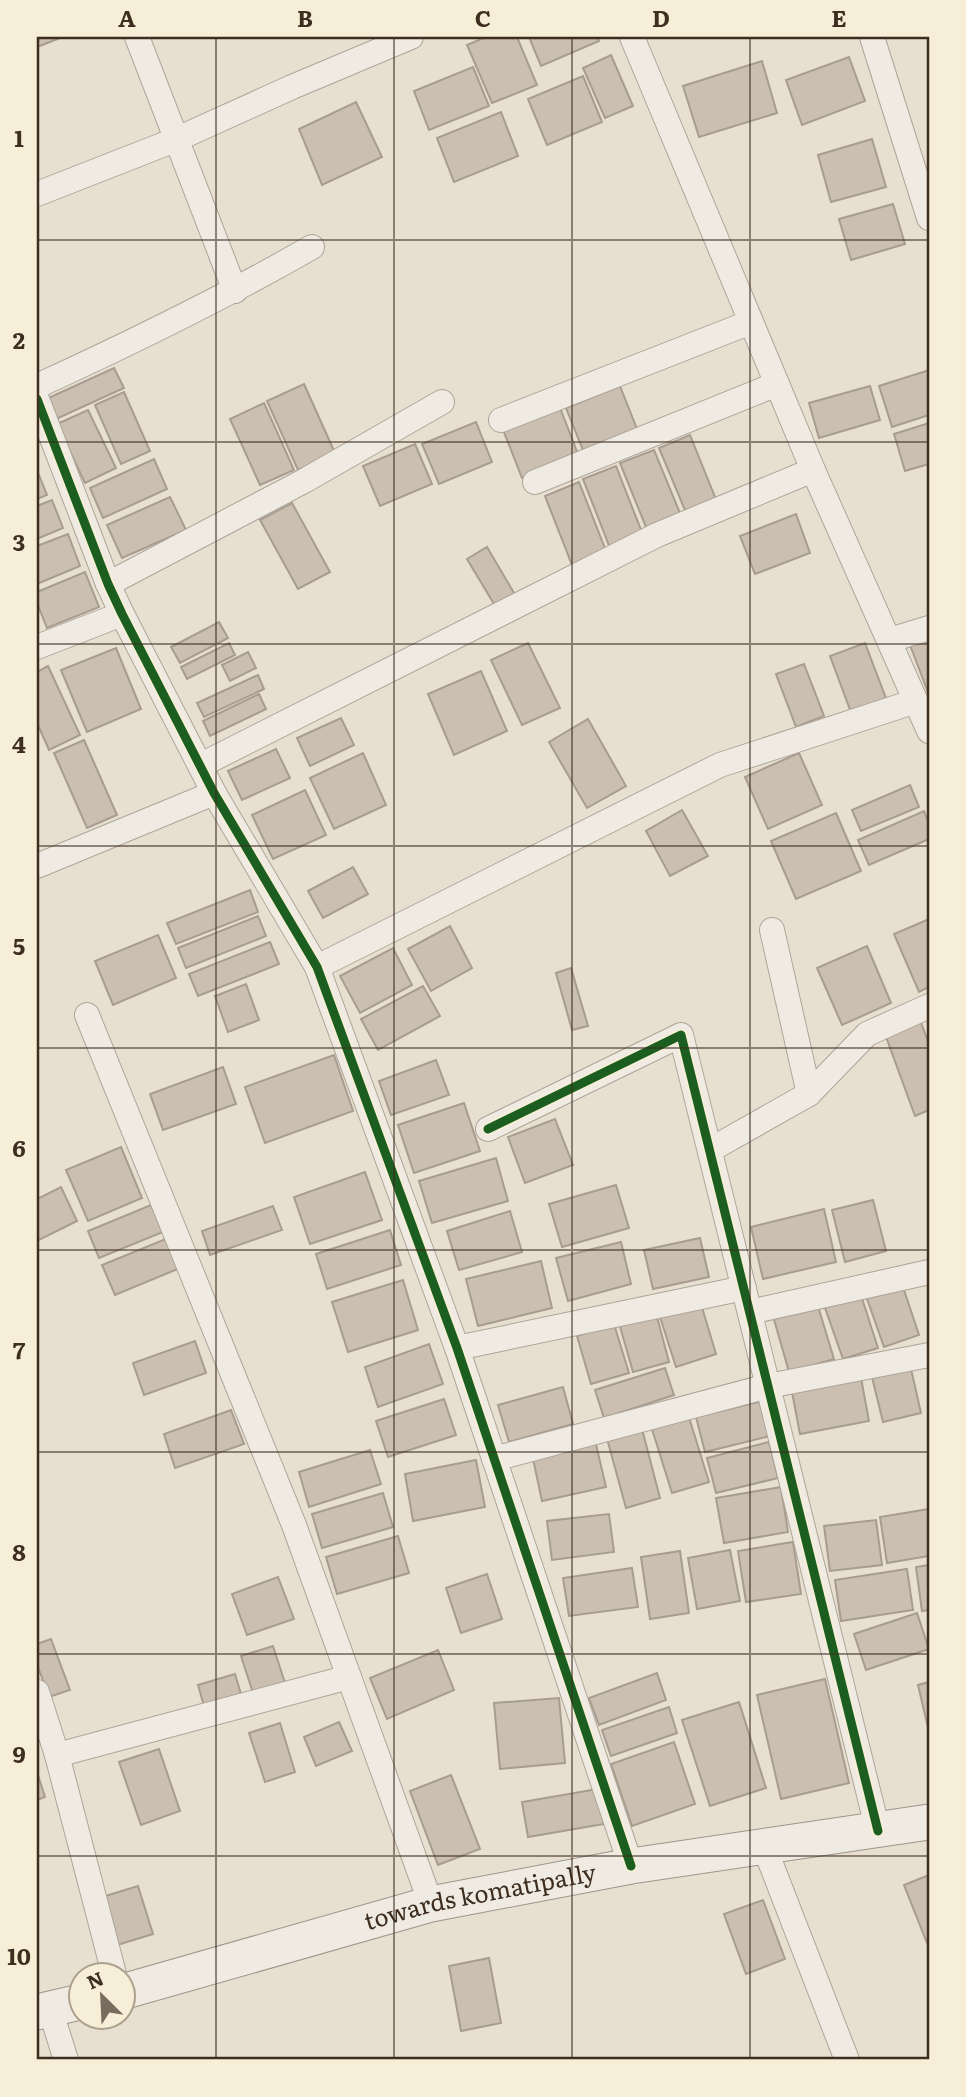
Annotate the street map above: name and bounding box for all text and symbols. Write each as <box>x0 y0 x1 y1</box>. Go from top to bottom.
text: A <box>118 0 136 34</box>
text: B <box>297 0 313 34</box>
text: C <box>475 0 491 34</box>
text: D <box>652 0 670 34</box>
text: E <box>831 0 847 34</box>
text: 1 <box>14 120 24 154</box>
text: 2 <box>13 322 25 356</box>
text: 3 <box>13 524 25 558</box>
text: 4 <box>12 726 26 760</box>
text: 5 <box>13 928 25 962</box>
text: 6 <box>12 1130 26 1164</box>
text: 7 <box>13 1332 26 1366</box>
text: 8 <box>12 1534 26 1568</box>
text: 9 <box>12 1736 26 1770</box>
street label: towards komatipally <box>360 1853 599 1937</box>
text: 10 <box>7 1938 31 1972</box>
north arrow <box>66 1960 136 2030</box>
text: N <box>82 1964 108 1996</box>

